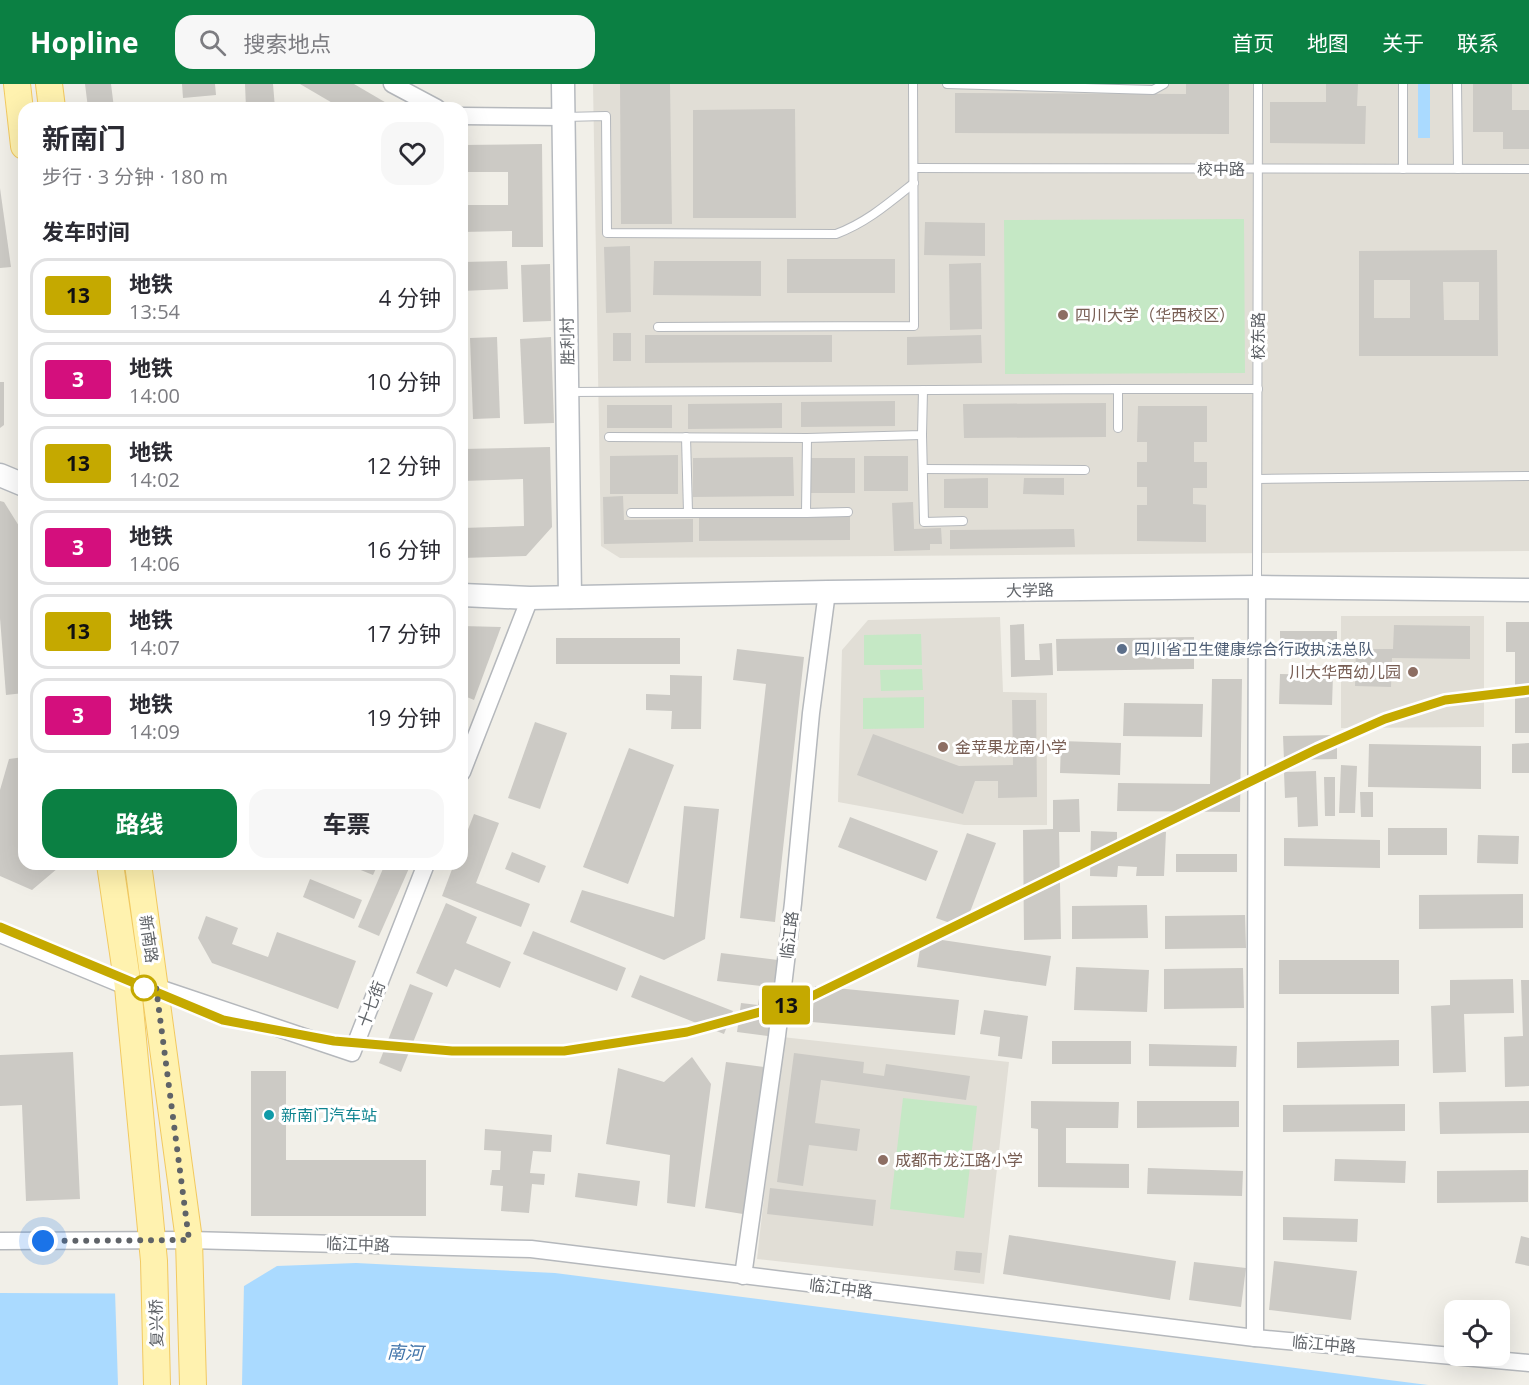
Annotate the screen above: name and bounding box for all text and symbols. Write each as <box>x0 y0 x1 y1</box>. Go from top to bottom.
search box <box>175 15 595 69</box>
text: Hopline <box>30 23 139 61</box>
icon: search <box>196 26 229 59</box>
text: 搜索地点 <box>244 28 332 58</box>
text: 首页 <box>1232 29 1274 57</box>
text: 地图 <box>1307 29 1349 57</box>
text: 关于 <box>1382 29 1424 57</box>
text: 联系 <box>1457 29 1499 57</box>
text: 新南门 <box>42 119 126 157</box>
button: heart <box>381 122 444 185</box>
street label: 校中路 <box>1197 158 1245 180</box>
text: 步行 · 3 分钟 · 180 m <box>42 163 228 190</box>
text: 发车时间 <box>42 216 130 246</box>
text: 地铁 <box>129 268 173 298</box>
text: 13 <box>66 281 90 309</box>
text: 4 分钟 <box>379 282 441 312</box>
text: 13:54 <box>129 298 180 325</box>
place label: 四川大学（华西校区） <box>1075 304 1235 326</box>
marker: 四川大学（华西校区） <box>1056 308 1070 322</box>
street label: 校东路 <box>1247 312 1269 360</box>
street label: 胜利村 <box>556 317 578 365</box>
text: 地铁 <box>129 352 173 382</box>
text: 3 <box>72 365 84 393</box>
text: 10 分钟 <box>366 366 441 396</box>
text: 14:00 <box>129 382 180 409</box>
text: 地铁 <box>129 436 173 466</box>
text: 13 <box>66 449 90 477</box>
text: 12 分钟 <box>366 450 441 480</box>
text: 14:02 <box>129 466 180 493</box>
text: 地铁 <box>129 520 173 550</box>
text: 3 <box>72 533 84 561</box>
text: 16 分钟 <box>366 534 441 564</box>
text: 14:06 <box>129 550 180 577</box>
street label: 大学路 <box>1006 579 1054 601</box>
text: 地铁 <box>129 604 173 634</box>
text: 13 <box>66 617 90 645</box>
text: 17 分钟 <box>366 618 441 648</box>
text: 14:07 <box>129 634 180 661</box>
place label: 四川省卫生健康综合行政执法总队 <box>1134 638 1374 660</box>
marker: 四川省卫生健康综合行政执法总队 <box>1115 642 1129 656</box>
place label: 川大华西幼儿园 <box>1289 661 1401 683</box>
marker: 川大华西幼儿园 <box>1406 665 1420 679</box>
text: 地铁 <box>129 688 173 718</box>
text: 3 <box>72 701 84 729</box>
text: 19 分钟 <box>366 702 441 732</box>
text: 14:09 <box>129 718 180 745</box>
place label: 金苹果龙南小学 <box>955 736 1067 758</box>
marker: 金苹果龙南小学 <box>936 740 950 754</box>
button: 路线 <box>42 789 237 858</box>
button: 车票 <box>249 789 444 858</box>
street label: 临江路 <box>775 910 803 960</box>
street label: 新南路 <box>135 914 163 964</box>
unlabelled marker <box>131 975 157 1001</box>
street label: 十七街 <box>352 978 390 1030</box>
line badge: 13 <box>759 986 813 1024</box>
text: 13 <box>774 991 798 1019</box>
place label: 新南门汽车站 <box>281 1104 377 1126</box>
marker: 新南门汽车站 <box>262 1108 276 1122</box>
place label: 成都市龙江路小学 <box>895 1149 1023 1171</box>
marker: 成都市龙江路小学 <box>876 1153 890 1167</box>
your location <box>28 1226 58 1256</box>
street label: 临江中路 <box>326 1232 390 1256</box>
street label: 临江中路 <box>808 1273 874 1303</box>
street label: 复兴桥 <box>145 1299 167 1347</box>
map controls <box>1444 1300 1510 1366</box>
button: locate <box>1444 1300 1510 1366</box>
street label: 临江中路 <box>1291 1330 1357 1358</box>
water label: 南河 <box>387 1339 426 1365</box>

